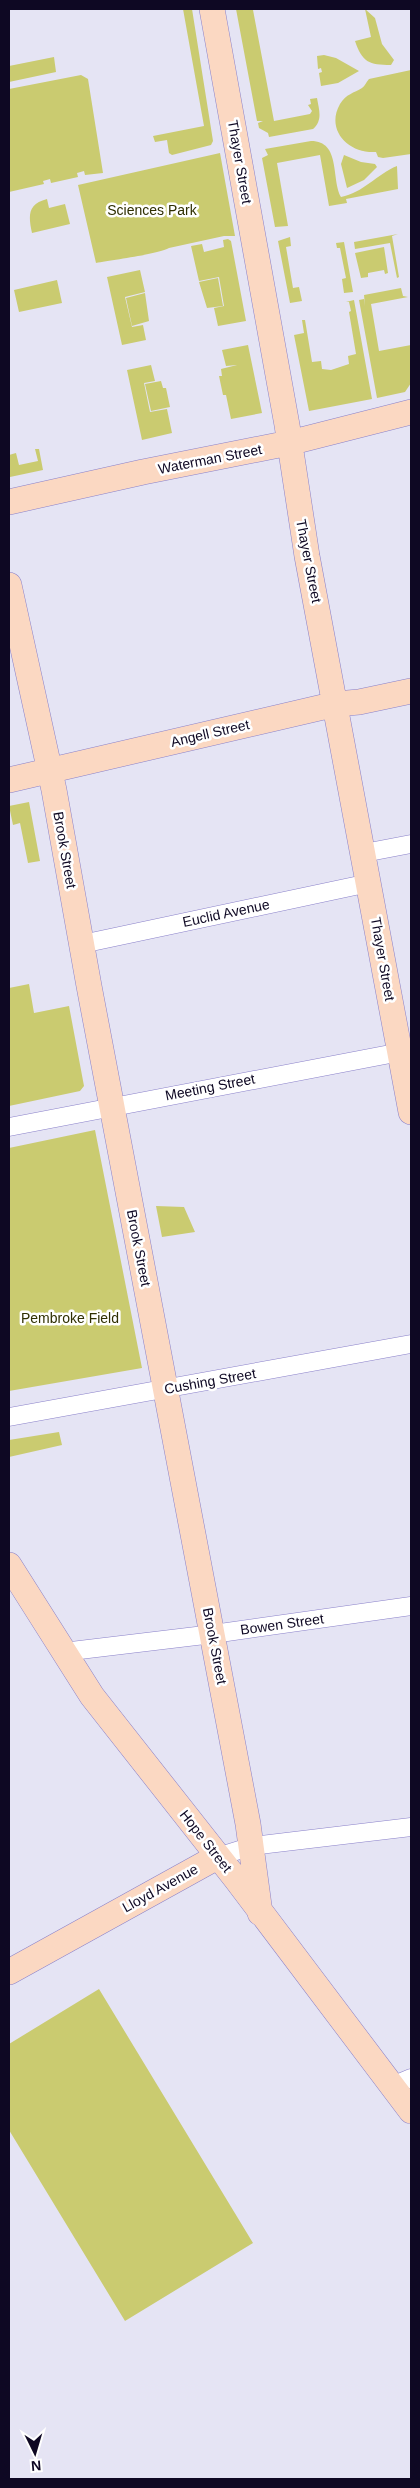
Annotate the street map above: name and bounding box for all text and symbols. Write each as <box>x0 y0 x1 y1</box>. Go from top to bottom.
street label: Thayer Street <box>225 119 255 205</box>
park label: Sciences Park <box>107 202 198 218</box>
street label: Waterman Street <box>157 441 263 477</box>
street label: Thayer Street <box>293 518 325 604</box>
street label: Angell Street <box>169 716 251 750</box>
street label: Brook Street <box>50 810 80 890</box>
street label: Euclid Avenue <box>181 896 271 930</box>
street label: Thayer Street <box>368 916 398 1002</box>
street label: Meeting Street <box>164 1070 256 1104</box>
street label: Brook Street <box>124 1208 154 1288</box>
park label: Pembroke Field <box>21 1310 119 1326</box>
street label: Cushing Street <box>163 1365 257 1397</box>
street label: Brook Street <box>200 1606 230 1686</box>
street label: Bowen Street <box>239 1610 325 1638</box>
street label: Hope Street <box>177 1807 235 1875</box>
street label: Lloyd Avenue <box>119 1861 201 1915</box>
north arrow <box>10 2428 60 2478</box>
text: N <box>30 2458 42 2474</box>

